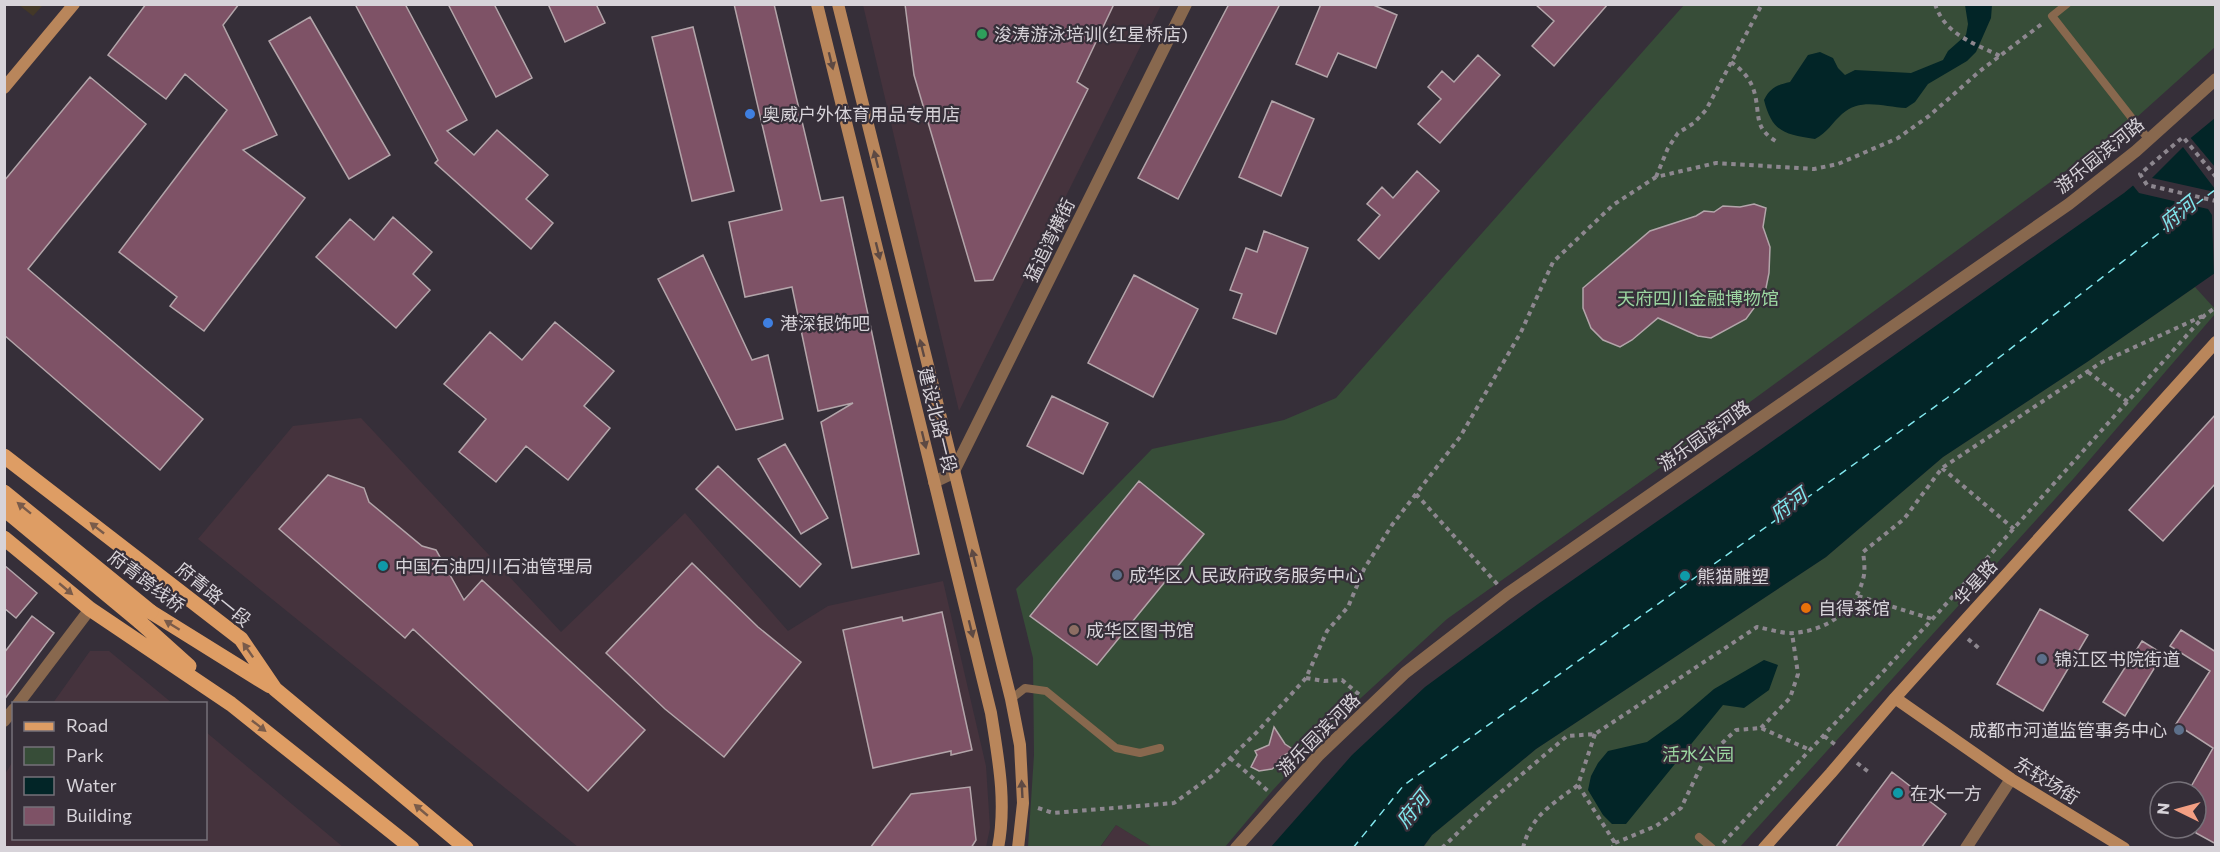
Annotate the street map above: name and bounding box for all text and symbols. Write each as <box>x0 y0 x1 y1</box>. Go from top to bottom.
place label: 浚涛游泳培训(红星桥店) <box>994 23 1188 45</box>
marker: 浚涛游泳培训(红星桥店) <box>975 27 989 41</box>
one-way arrow <box>827 53 836 71</box>
place label: 奥威户外体育用品专用店 <box>762 103 960 125</box>
marker: 奥威户外体育用品专用店 <box>743 107 757 121</box>
street label: 游乐园滨河路 <box>2050 112 2148 198</box>
one-way arrow <box>870 150 880 168</box>
water label: 府河 <box>2154 189 2203 235</box>
street label: 猛追湾横街 <box>1019 195 1079 285</box>
one-way arrow <box>873 241 883 260</box>
park label: 天府四川金融博物馆 <box>1617 287 1779 309</box>
place label: 港深银饰吧 <box>780 312 870 334</box>
marker: 港深银饰吧 <box>761 316 775 330</box>
one-way arrow <box>917 339 927 357</box>
street label: 建设北路一段 <box>914 365 962 475</box>
street label: 游乐园滨河路 <box>1653 395 1755 475</box>
one-way arrow <box>920 431 930 449</box>
water label: 府河 <box>1765 480 1814 526</box>
one-way arrow <box>16 502 32 515</box>
one-way arrow <box>90 522 105 534</box>
street label: 府青跨线桥 <box>104 545 190 617</box>
one-way arrow <box>969 549 979 567</box>
place label: 中国石油四川石油管理局 <box>395 555 593 577</box>
street label: 华星路 <box>1949 555 2001 609</box>
street label: 府青路一段 <box>172 557 256 631</box>
marker: 中国石油四川石油管理局 <box>376 559 390 573</box>
place label: 成华区人民政府政务服务中心 <box>1129 564 1363 586</box>
place label: 熊猫雕塑 <box>1697 565 1769 587</box>
marker: 成华区人民政府政务服务中心 <box>1110 568 1124 582</box>
marker: 熊猫雕塑 <box>1678 569 1692 583</box>
one-way arrow <box>58 582 73 595</box>
place label: 自得茶馆 <box>1818 597 1890 619</box>
marker: 自得茶馆 <box>1799 601 1813 615</box>
one-way arrow <box>164 619 180 630</box>
place label: 成华区图书馆 <box>1086 619 1194 641</box>
one-way arrow <box>966 620 976 639</box>
marker: 成华区图书馆 <box>1067 623 1081 637</box>
one-way arrow <box>243 642 254 658</box>
place label: 锦江区书院街道 <box>2054 648 2180 670</box>
marker: 锦江区书院街道 <box>2035 652 2049 666</box>
street label: 游乐园滨河路 <box>1272 688 1364 780</box>
legend <box>12 702 207 840</box>
text: Road <box>66 714 108 736</box>
one-way arrow <box>251 719 266 731</box>
place label: 成都市河道监管事务中心 <box>1969 719 2167 741</box>
marker: 成都市河道监管事务中心 <box>2172 723 2186 737</box>
park label: 活水公园 <box>1662 743 1734 765</box>
text: Park <box>66 744 104 766</box>
street label: 东较场街 <box>2011 752 2083 808</box>
text: Water <box>66 774 117 796</box>
one-way arrow <box>1017 780 1027 799</box>
north arrow <box>2148 780 2208 840</box>
place label: 在水一方 <box>1910 782 1982 804</box>
water label: 府河 <box>1390 783 1436 832</box>
marker: 在水一方 <box>1891 786 1905 800</box>
text: N <box>2153 802 2173 815</box>
text: Building <box>66 804 132 826</box>
one-way arrow <box>414 804 429 817</box>

